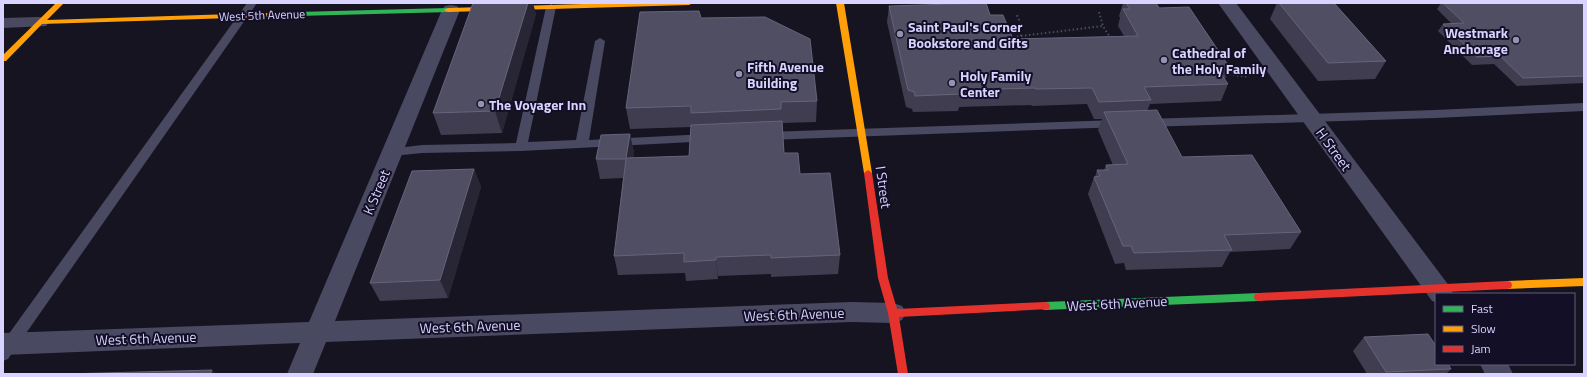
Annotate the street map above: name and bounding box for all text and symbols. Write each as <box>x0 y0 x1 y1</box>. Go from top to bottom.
street label: West 5th Avenue <box>218 4 306 26</box>
place label: Saint Paul's Corner Bookstore and Gifts <box>908 16 1028 53</box>
place label: Westmark Anchorage <box>1443 22 1509 59</box>
marker: Saint Paul's Corner Bookstore and Gifts <box>895 29 905 39</box>
marker: Westmark Anchorage <box>1511 35 1521 45</box>
place label: Cathedral of the Holy Family <box>1172 42 1266 79</box>
marker: Cathedral of the Holy Family <box>1159 55 1169 65</box>
place label: Fifth Avenue Building <box>747 56 824 93</box>
place label: Holy Family Center <box>960 65 1031 102</box>
marker: Fifth Avenue Building <box>734 69 744 79</box>
marker: Holy Family Center <box>947 78 957 88</box>
place label: The Voyager Inn <box>489 94 586 115</box>
marker: The Voyager Inn <box>476 99 486 109</box>
street label: H Street <box>1311 123 1357 175</box>
street label: I Street <box>871 164 897 210</box>
street label: K Street <box>357 166 395 218</box>
street label: West 6th Avenue <box>1066 290 1168 316</box>
legend <box>1435 293 1575 365</box>
text: Fast <box>1471 299 1494 318</box>
street label: West 6th Avenue <box>743 302 845 326</box>
street label: West 6th Avenue <box>419 314 521 338</box>
text: Slow <box>1471 319 1496 338</box>
street label: West 6th Avenue <box>95 326 197 350</box>
text: Jam <box>1471 339 1491 358</box>

